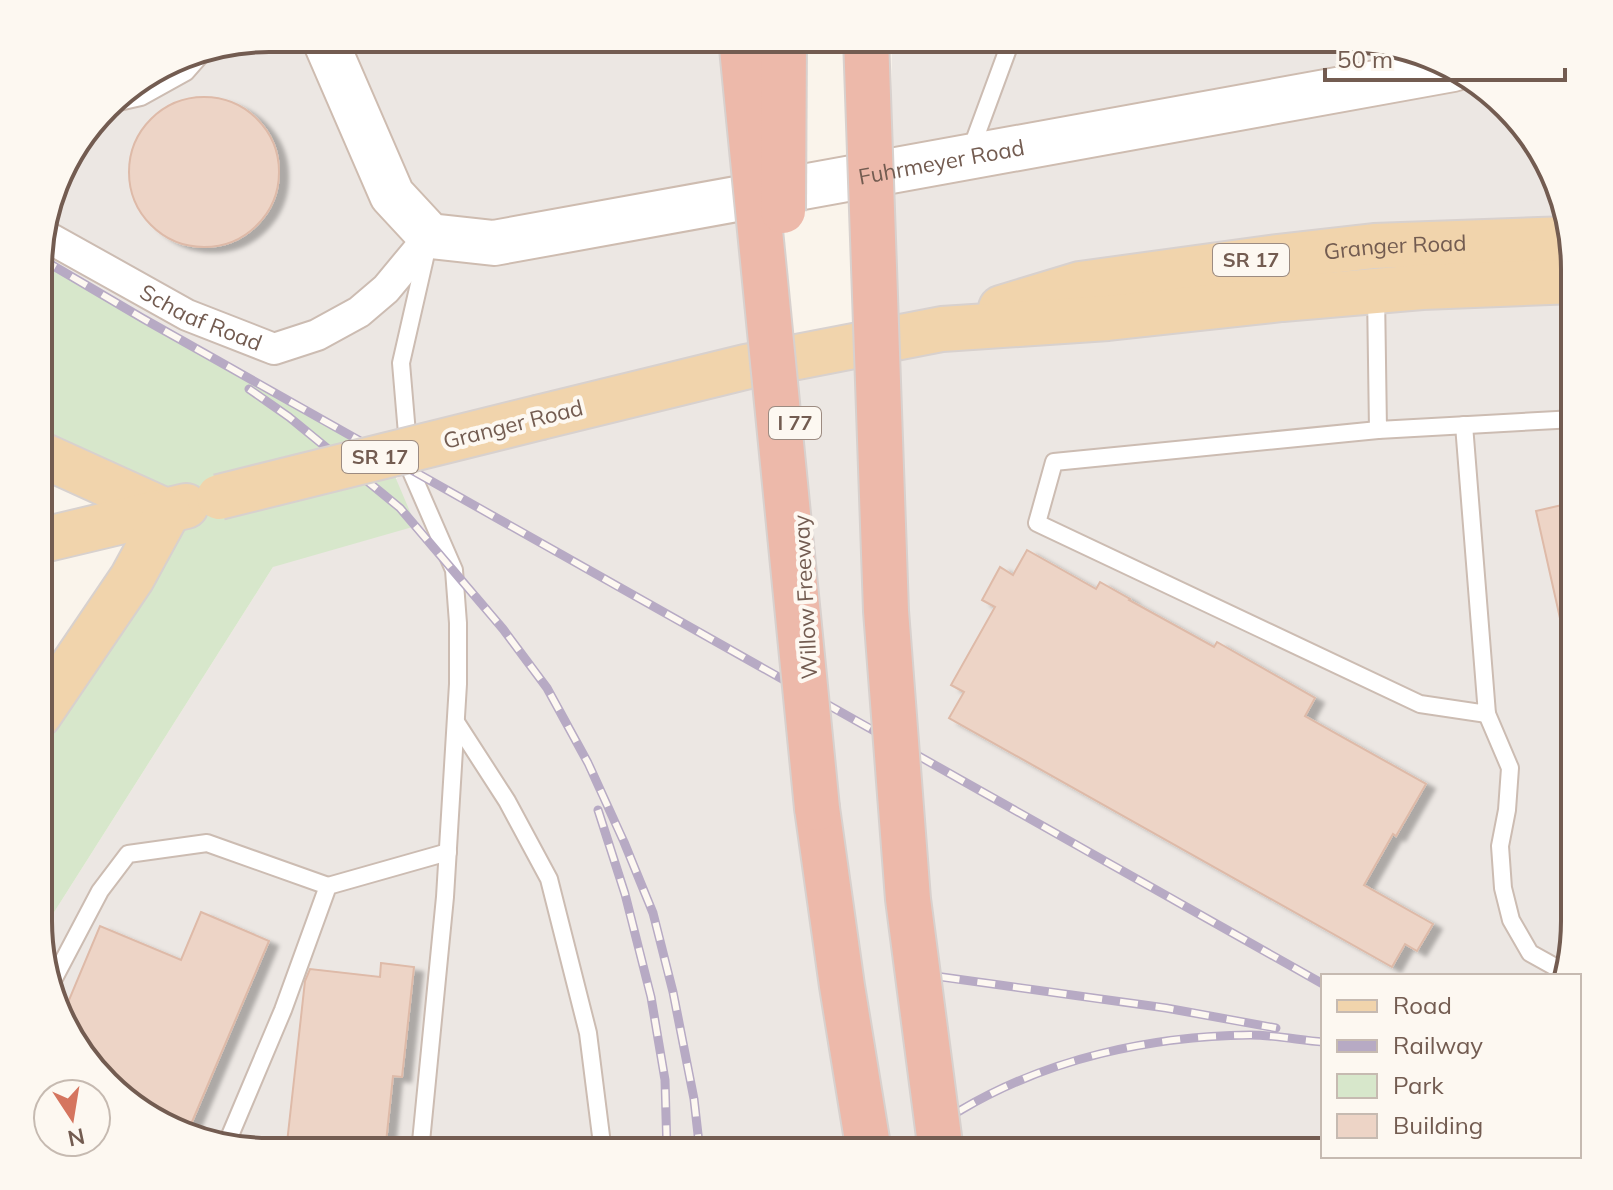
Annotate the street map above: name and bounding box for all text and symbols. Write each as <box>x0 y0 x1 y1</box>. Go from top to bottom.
scale bar <box>1325 32 1565 82</box>
text: 50 m <box>1337 44 1393 74</box>
street label: Fuhrmeyer Road <box>856 133 1027 191</box>
street label: Granger Road <box>1322 229 1467 266</box>
road number: SR 17 <box>1213 244 1289 276</box>
street label: Schaaf Road <box>135 278 266 357</box>
street label: Granger Road <box>440 393 586 455</box>
road number: I 77 <box>769 407 821 439</box>
road number: SR 17 <box>342 441 418 473</box>
street label: Willow Freeway <box>787 514 823 680</box>
legend <box>1321 974 1581 1158</box>
text: Road <box>1393 990 1452 1020</box>
text: Railway <box>1393 1030 1483 1060</box>
text: Park <box>1393 1070 1444 1100</box>
north arrow <box>32 1078 112 1158</box>
text: Building <box>1393 1110 1483 1140</box>
text: N <box>65 1122 87 1153</box>

